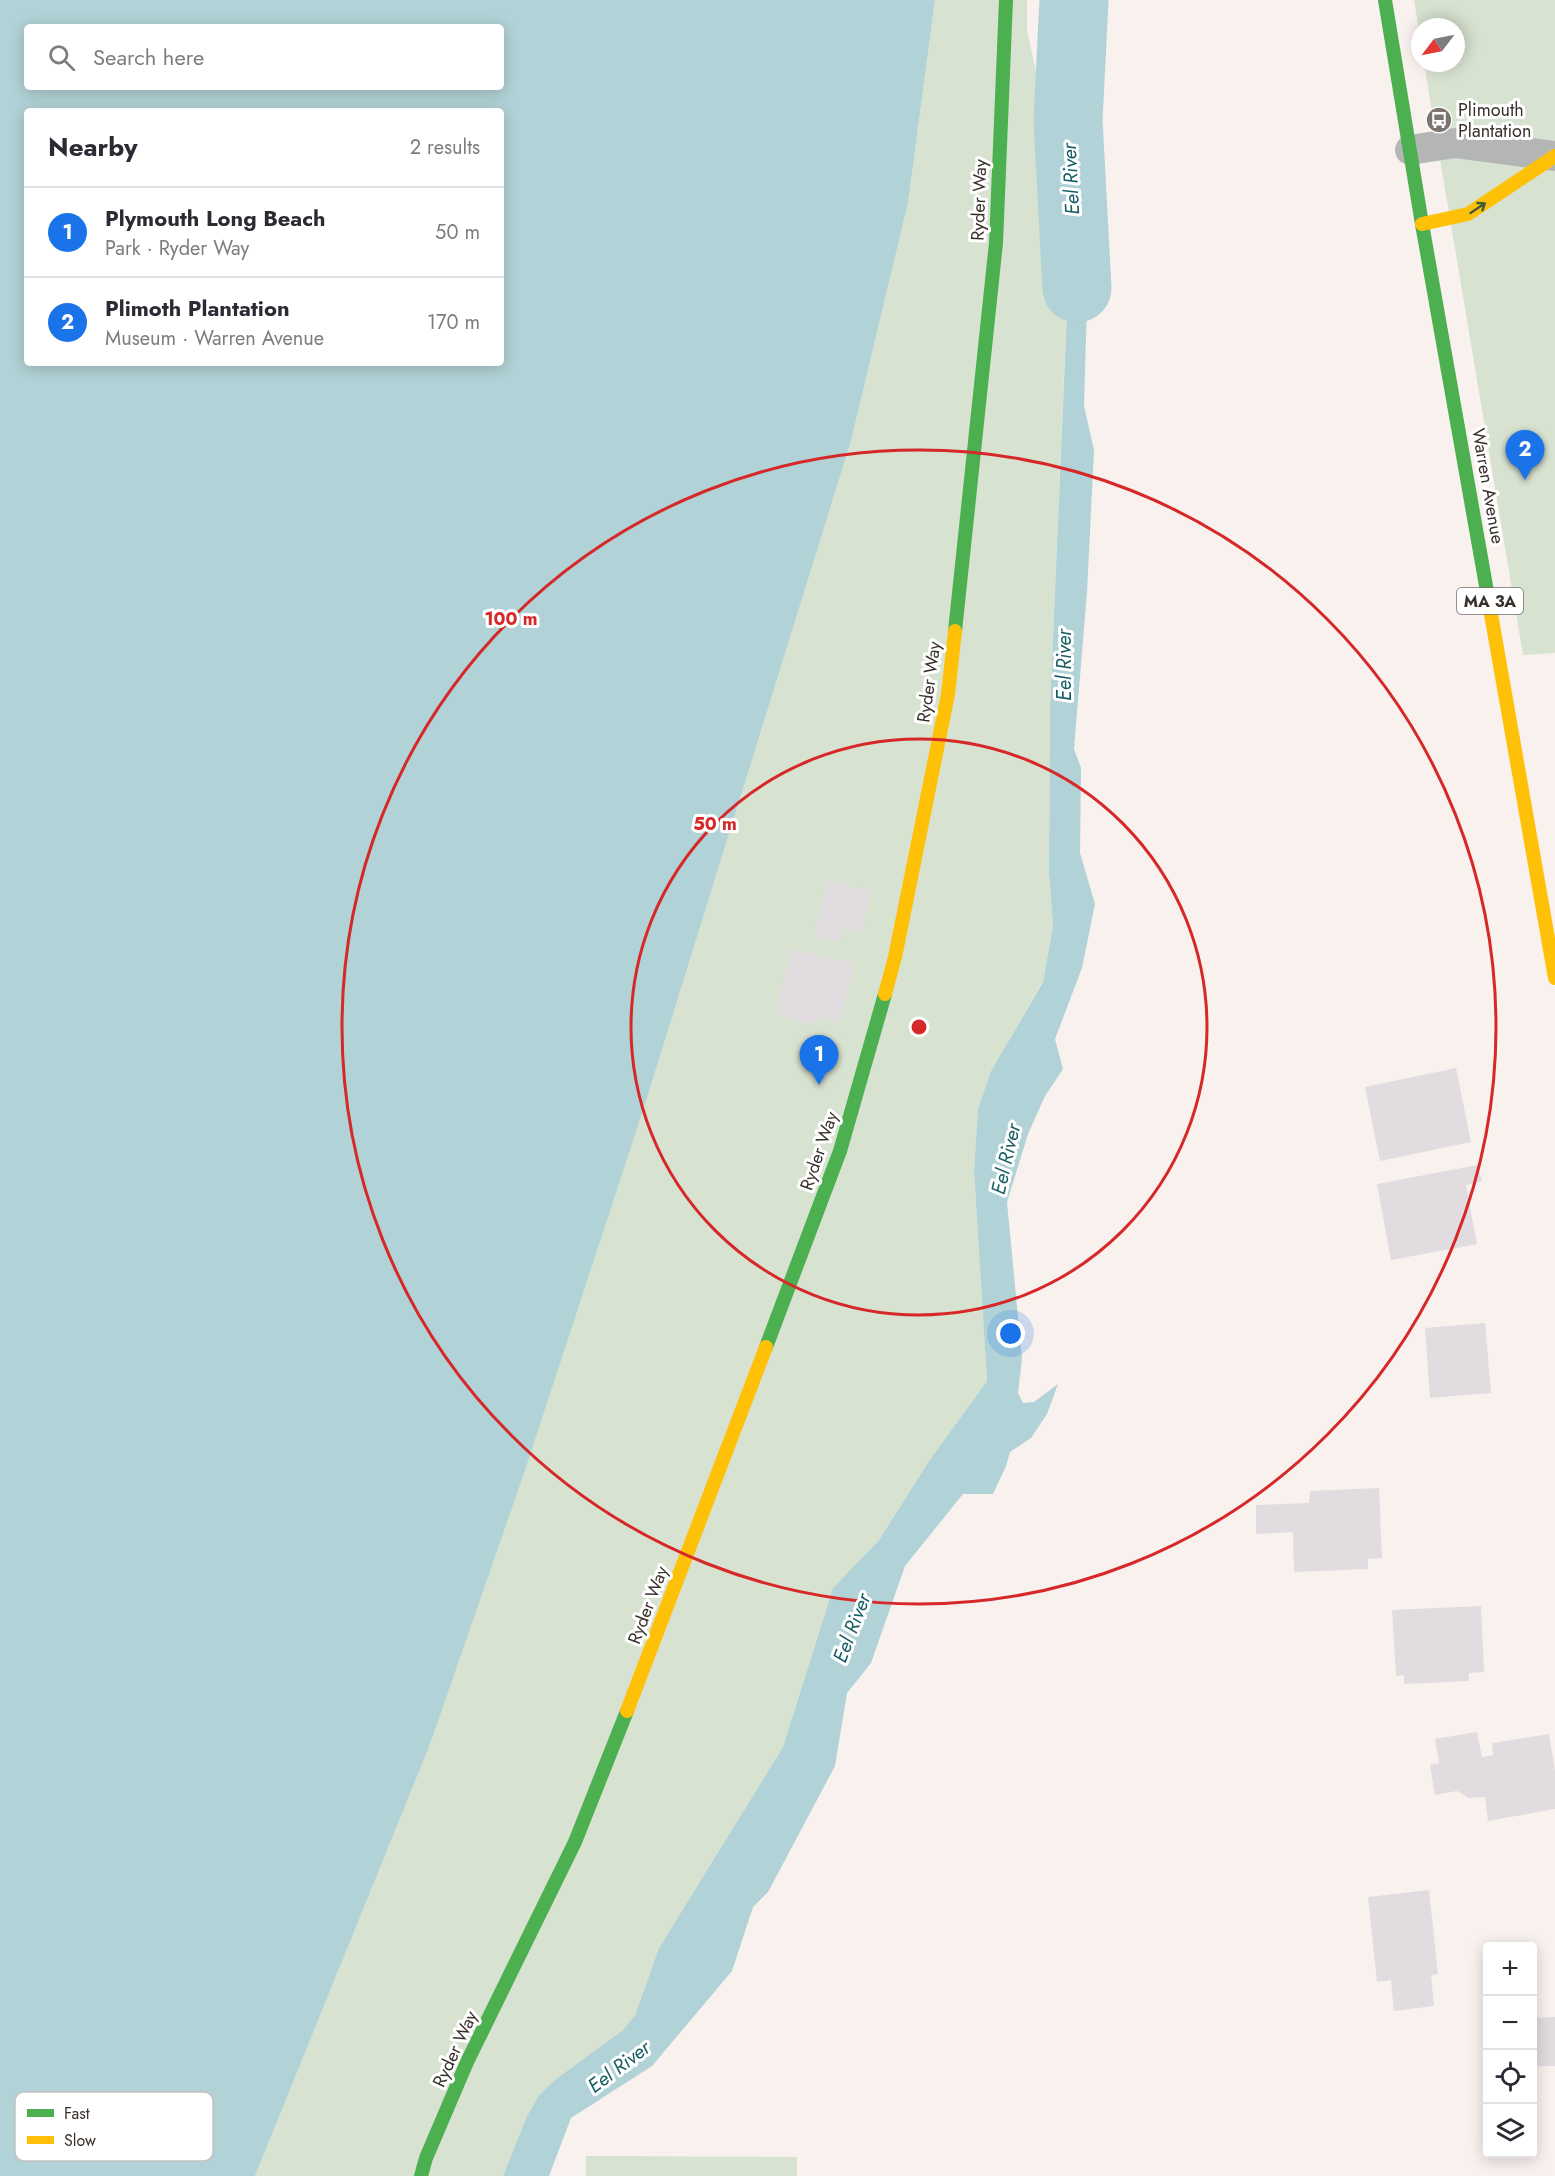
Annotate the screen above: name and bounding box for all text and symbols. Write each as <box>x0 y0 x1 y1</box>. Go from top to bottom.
north arrow <box>1411 18 1465 72</box>
search box <box>24 24 504 90</box>
icon: search <box>45 41 78 74</box>
text: Search here <box>93 41 204 73</box>
place label: Plimouth Plantation <box>1458 97 1531 144</box>
bus stop icon: Plimouth Plantation <box>1424 105 1454 135</box>
text: Nearby <box>48 128 137 166</box>
text: 2 results <box>410 133 480 162</box>
water label: Eel River <box>1055 141 1087 216</box>
street label: Ryder Way <box>965 159 993 241</box>
text: Plymouth Long Beach <box>105 202 326 234</box>
one-way arrow <box>1469 202 1486 214</box>
text: 1 <box>62 218 73 247</box>
text: 50 m <box>435 218 480 247</box>
text: Park · Ryder Way <box>105 234 249 263</box>
text: Plimoth Plantation <box>105 292 290 324</box>
text: 2 <box>61 308 74 337</box>
text: 170 m <box>427 308 480 337</box>
text: Museum · Warren Avenue <box>105 324 324 353</box>
street label: Warren Avenue <box>1465 426 1511 546</box>
pin: 2 <box>1506 430 1544 480</box>
road number: MA 3A <box>1457 588 1523 614</box>
text: 100 m <box>484 606 538 632</box>
water label: Eel River <box>1050 628 1079 701</box>
street label: Ryder Way <box>910 640 948 724</box>
text: 50 m <box>693 811 737 837</box>
centre of rings <box>909 1017 929 1037</box>
pin: 1 <box>800 1036 838 1085</box>
street label: Ryder Way <box>793 1108 845 1194</box>
water label: Eel River <box>984 1119 1029 1197</box>
your location <box>996 1319 1025 1348</box>
street label: Ryder Way <box>621 1562 675 1648</box>
water label: Eel River <box>826 1588 879 1667</box>
map controls <box>1483 1942 1537 2158</box>
button: + <box>1483 1942 1537 1996</box>
button: − <box>1483 1996 1537 2050</box>
street label: Ryder Way <box>426 2006 484 2091</box>
water label: Eel River <box>582 2033 658 2100</box>
button: locate <box>1483 2050 1537 2104</box>
legend <box>15 2092 213 2161</box>
text: Fast <box>64 2102 90 2125</box>
button: layers <box>1483 2104 1537 2158</box>
text: Slow <box>64 2129 96 2152</box>

